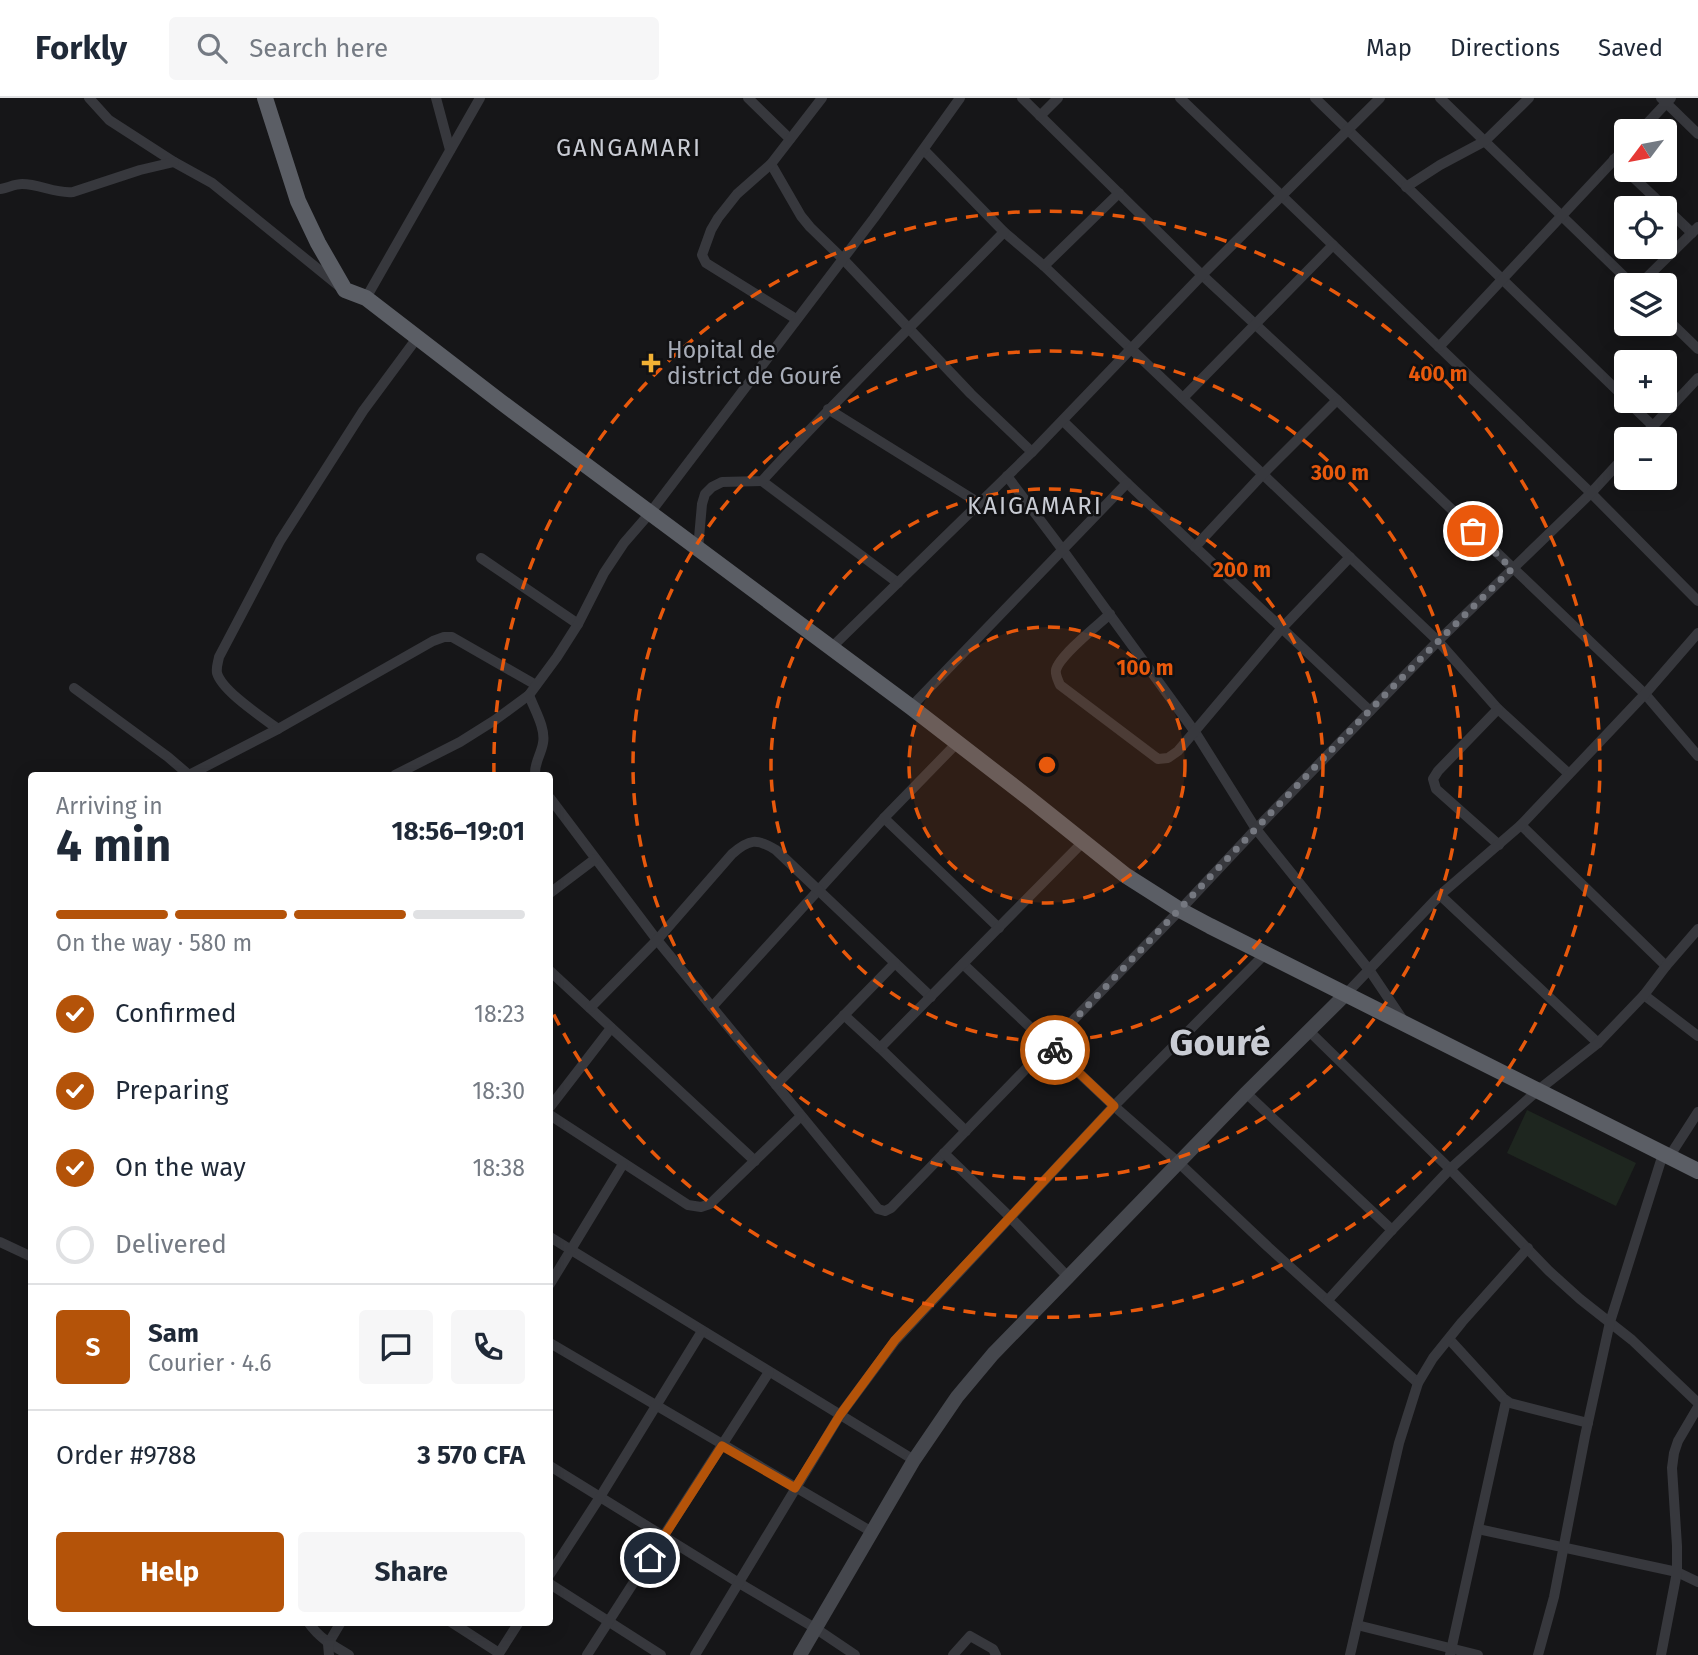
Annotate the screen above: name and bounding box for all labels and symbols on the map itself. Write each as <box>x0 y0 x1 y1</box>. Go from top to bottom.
north arrow <box>1614 119 1676 182</box>
district label: GANGAMARI <box>556 134 702 162</box>
place label: Hopital de district de Gouré <box>667 336 841 390</box>
marker: Hopital de district de Gouré <box>641 353 661 373</box>
text: 400 m <box>1408 361 1468 387</box>
text: 300 m <box>1310 460 1369 486</box>
district label: KAIGAMARI <box>967 492 1103 520</box>
pin <box>1443 501 1503 561</box>
text: 200 m <box>1213 557 1271 583</box>
text: 100 m <box>1116 655 1174 681</box>
centre of rings <box>1035 753 1059 777</box>
courier <box>1020 1015 1090 1085</box>
district label: Gouré <box>1170 1020 1270 1065</box>
pin <box>620 1528 680 1588</box>

